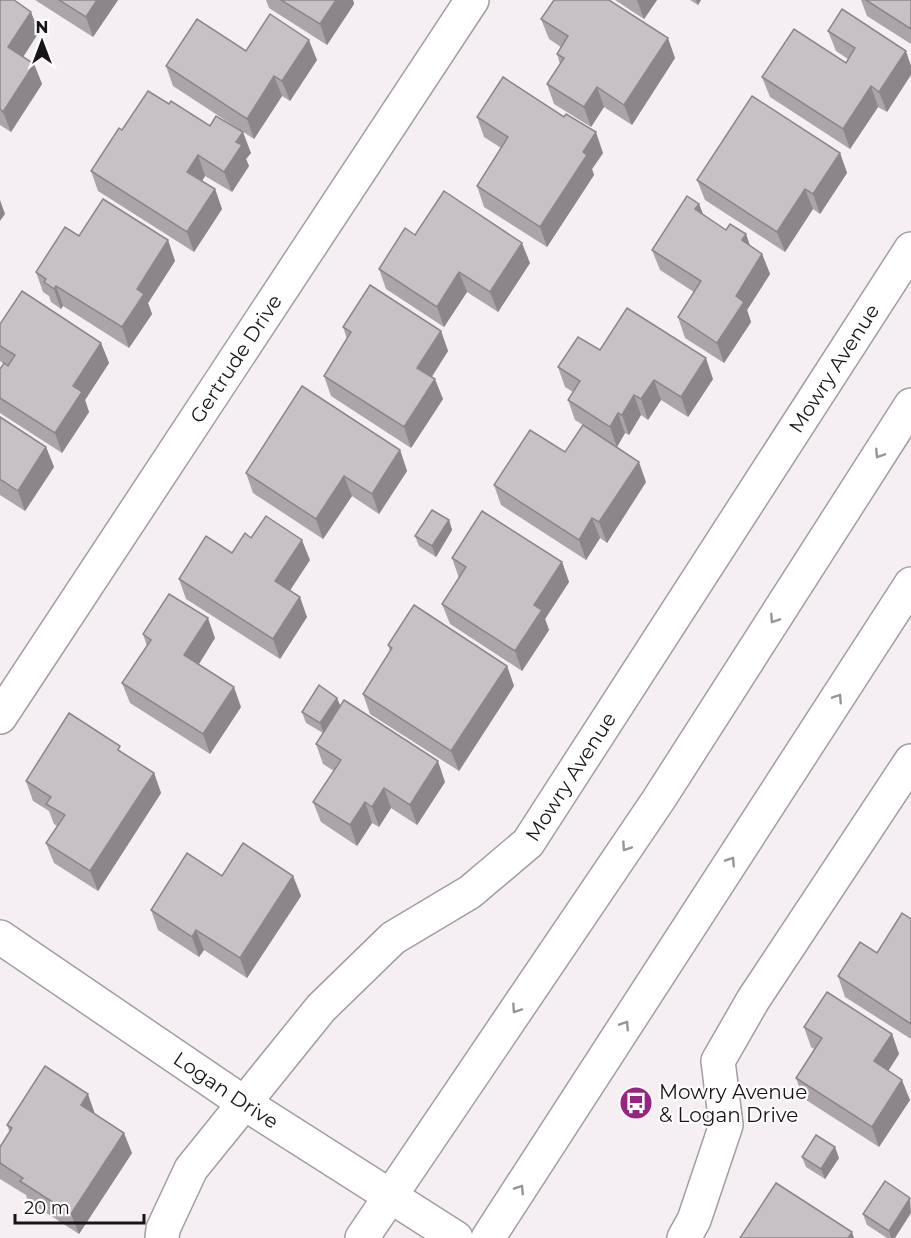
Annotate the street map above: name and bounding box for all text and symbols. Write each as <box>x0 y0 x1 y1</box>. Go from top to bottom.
north arrow <box>12 12 72 72</box>
text: N <box>36 18 48 37</box>
street label: Gertrude Drive <box>185 290 287 427</box>
street label: Mowry Avenue <box>784 299 884 437</box>
one-way arrow <box>876 448 887 459</box>
one-way arrow <box>771 612 782 623</box>
one-way arrow <box>830 693 841 704</box>
street label: Mowry Avenue <box>520 708 621 846</box>
one-way arrow <box>622 840 633 851</box>
one-way arrow <box>724 857 736 867</box>
one-way arrow <box>512 1002 523 1013</box>
one-way arrow <box>618 1021 630 1031</box>
street label: Logan Drive <box>169 1047 283 1134</box>
place label: Mowry Avenue & Logan Drive <box>659 1080 807 1127</box>
bus stop icon: Mowry Avenue & Logan Drive <box>618 1085 654 1121</box>
one-way arrow <box>513 1185 524 1196</box>
scale bar <box>15 1187 144 1225</box>
text: 20 m <box>24 1197 70 1219</box>

